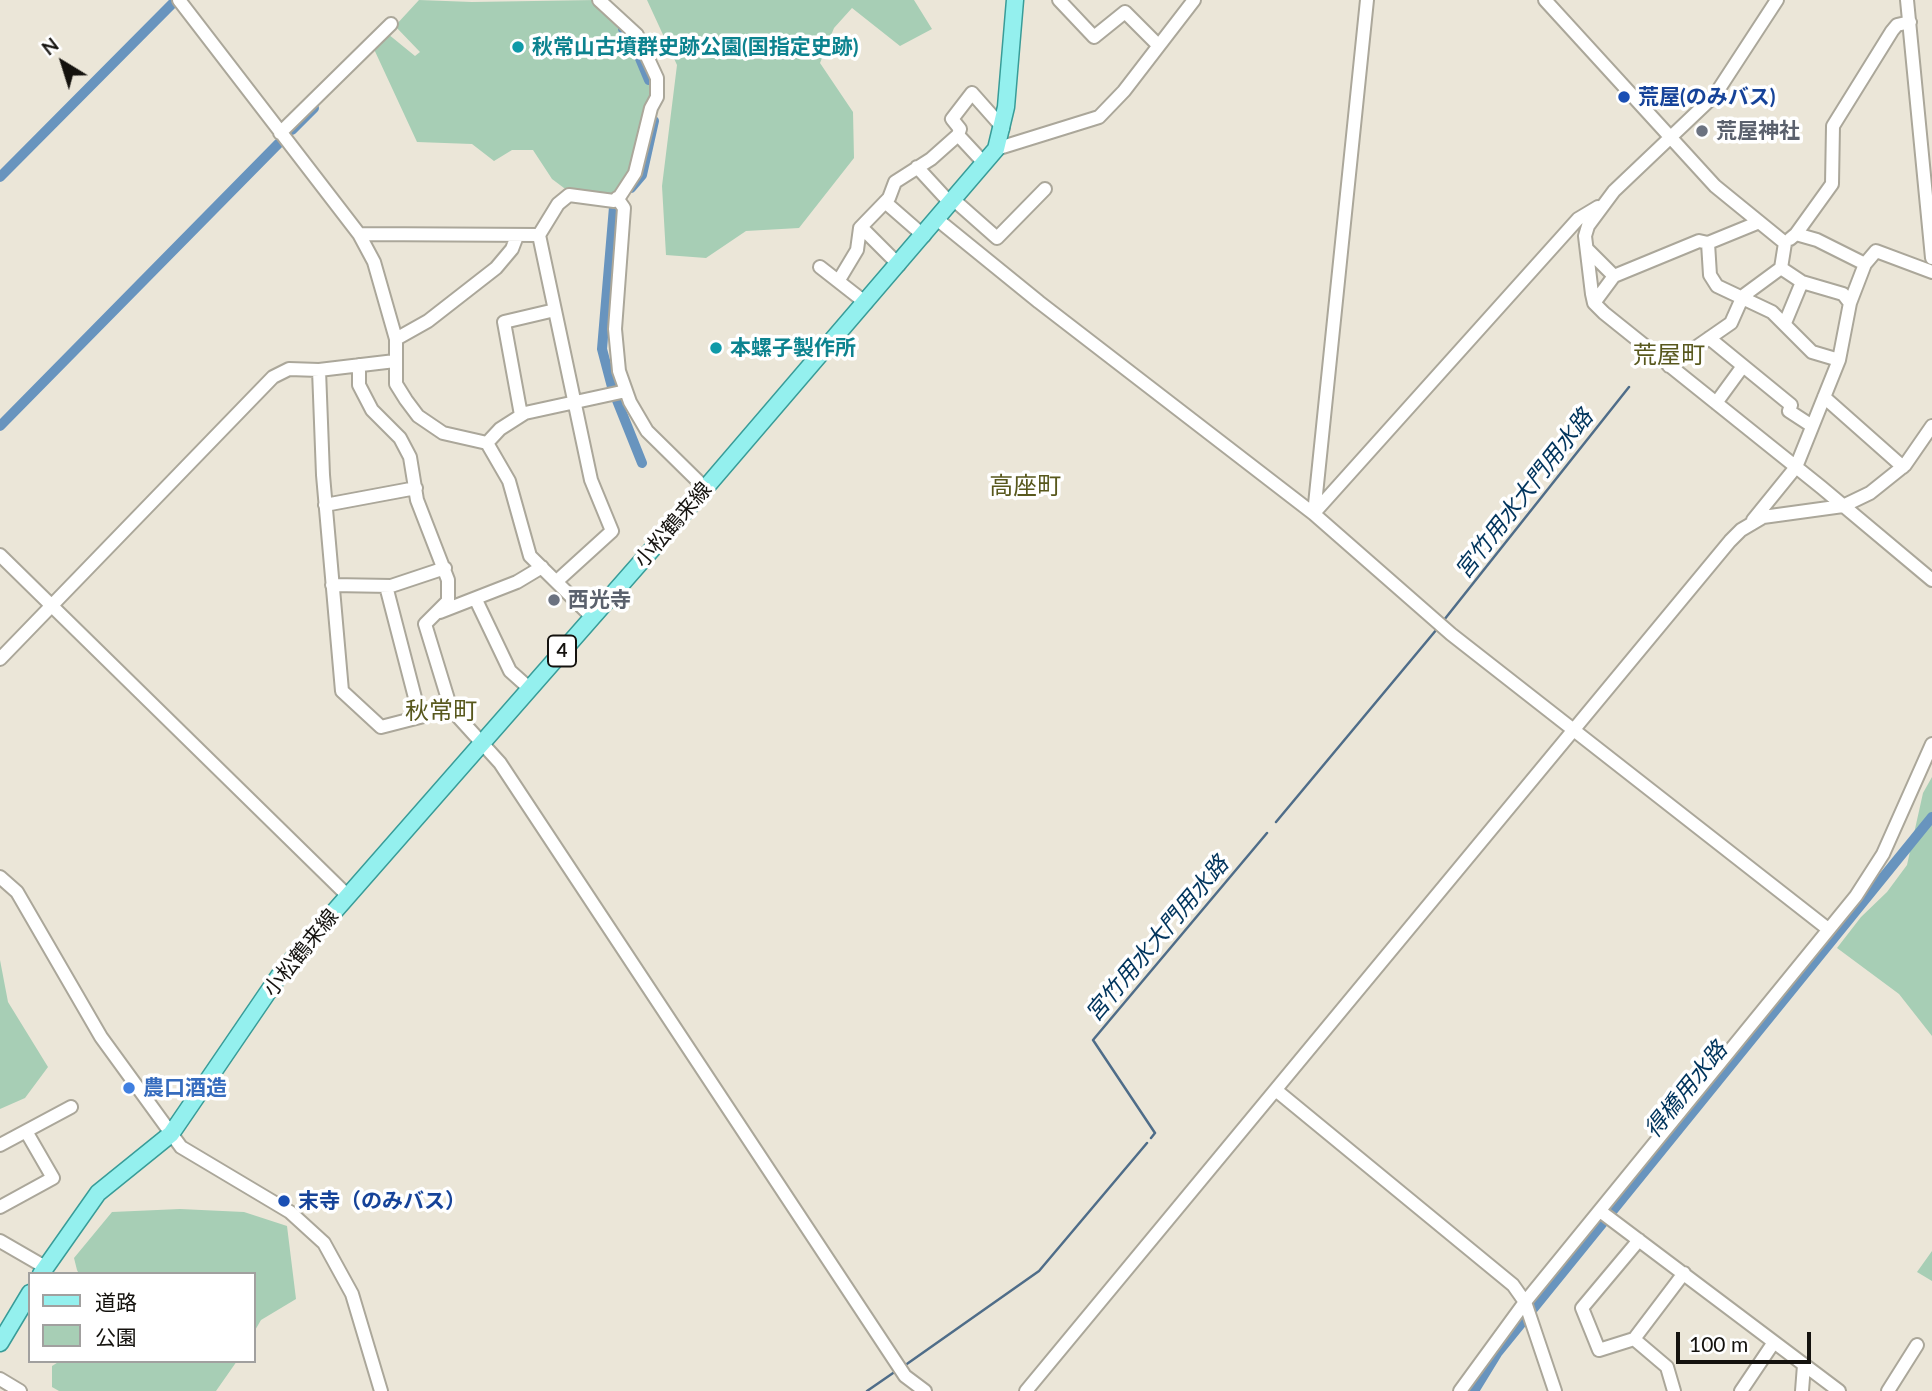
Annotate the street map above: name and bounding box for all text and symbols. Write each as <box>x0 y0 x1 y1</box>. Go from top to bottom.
north arrow <box>28 28 98 98</box>
text: N <box>37 32 63 60</box>
place label: 秋常山古墳群史跡公園(国指定史跡) <box>532 34 859 60</box>
marker: 秋常山古墳群史跡公園(国指定史跡) <box>510 39 526 55</box>
place label: 荒屋(のみバス) <box>1638 84 1776 110</box>
marker: 荒屋(のみバス) <box>1616 89 1632 105</box>
place label: 荒屋神社 <box>1716 118 1800 144</box>
marker: 荒屋神社 <box>1694 123 1710 139</box>
place label: 本螺子製作所 <box>730 335 856 361</box>
marker: 本螺子製作所 <box>708 340 724 356</box>
district label: 荒屋町 <box>1633 341 1705 369</box>
water label: 宮竹用水大門用水路 <box>1449 404 1599 584</box>
district label: 高座町 <box>989 472 1061 500</box>
street label: 小松鶴来線 <box>629 477 717 573</box>
place label: 西光寺 <box>568 587 631 613</box>
marker: 西光寺 <box>546 592 562 608</box>
road number: 4 <box>548 636 576 666</box>
district label: 秋常町 <box>405 697 477 725</box>
water label: 宮竹用水大門用水路 <box>1080 851 1234 1027</box>
street label: 小松鶴来線 <box>258 904 344 1002</box>
water label: 得橋用水路 <box>1639 1037 1733 1143</box>
place label: 農口酒造 <box>143 1075 227 1101</box>
marker: 農口酒造 <box>121 1080 137 1096</box>
place label: 末寺（のみバス） <box>298 1188 466 1214</box>
marker: 末寺（のみバス） <box>276 1193 292 1209</box>
legend <box>28 1272 256 1363</box>
text: 道路 <box>95 1289 137 1314</box>
scale bar <box>1680 1318 1815 1362</box>
text: 公園 <box>95 1324 137 1349</box>
text: 100 m <box>1689 1331 1748 1356</box>

